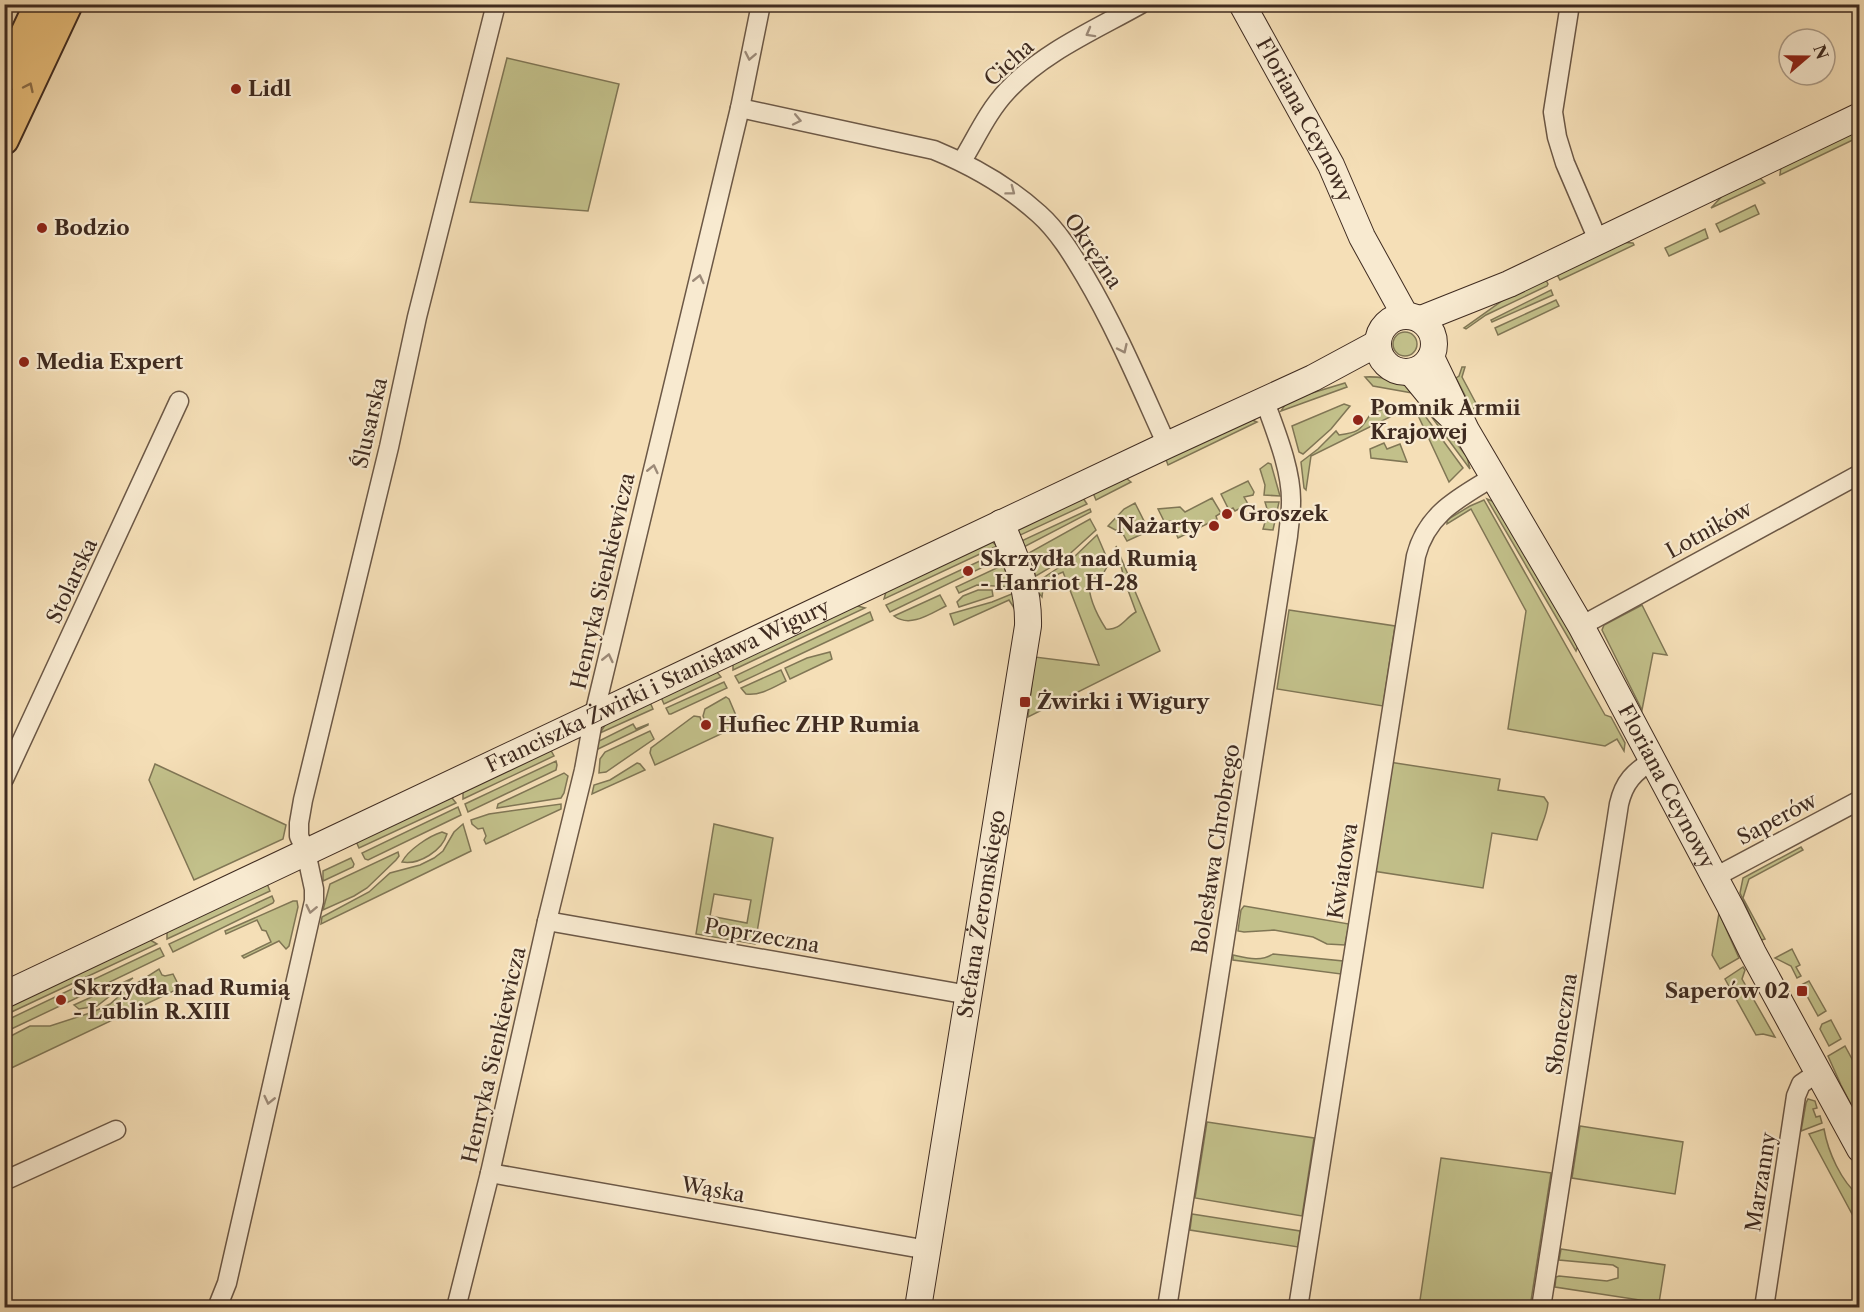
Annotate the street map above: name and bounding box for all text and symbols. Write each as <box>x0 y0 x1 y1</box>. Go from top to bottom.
one-way arrow <box>1086 26 1096 37</box>
north arrow <box>1777 27 1837 87</box>
street label: Cicha <box>979 33 1039 91</box>
street label: Floriana Ceynowy <box>1251 33 1359 206</box>
text: N <box>1809 42 1833 62</box>
one-way arrow <box>744 51 757 61</box>
place label: Lidl <box>248 76 291 101</box>
one-way arrow <box>22 82 34 93</box>
marker: Lidl <box>229 82 243 96</box>
one-way arrow <box>792 113 802 126</box>
one-way arrow <box>1005 184 1016 195</box>
street label: Okrężna <box>1059 209 1128 294</box>
place label: Bodzio <box>54 215 130 240</box>
marker: Bodzio <box>35 221 49 235</box>
one-way arrow <box>691 274 704 284</box>
one-way arrow <box>1115 342 1127 353</box>
place label: Media Expert <box>36 349 184 374</box>
marker: Media Expert <box>17 355 31 369</box>
street label: Ślusarska <box>347 374 392 471</box>
place label: Pomnik Armii Krajowej <box>1370 395 1521 444</box>
marker: Pomnik Armii Krajowej <box>1351 413 1365 427</box>
one-way arrow <box>646 464 659 474</box>
street label: Henryka Sienkiewicza <box>565 469 640 692</box>
street label: Lotników <box>1661 495 1757 563</box>
place label: Groszek <box>1239 501 1329 526</box>
marker: Groszek <box>1220 507 1234 521</box>
place label: Nażarty <box>1116 513 1203 538</box>
marker: Nażarty <box>1207 519 1221 533</box>
street label: Stolarska <box>41 533 102 627</box>
place label: Skrzydła nad Rumią - Hanriot H-28 <box>980 546 1198 595</box>
marker: Skrzydła nad Rumią - Hanriot H-28 <box>961 564 975 578</box>
street label: Franciszka Żwirki i Stanisława Wigury <box>481 593 834 777</box>
one-way arrow <box>600 654 613 664</box>
place label: Żwirki i Wigury <box>1037 689 1210 714</box>
marker: Żwirki i Wigury <box>1018 695 1032 709</box>
street label: Floriana Ceynowy <box>1613 700 1721 873</box>
place label: Hufiec ZHP Rumia <box>718 712 921 737</box>
marker: Hufiec ZHP Rumia <box>699 718 713 732</box>
street label: Bolesława Chrobrego <box>1187 742 1244 956</box>
street label: Saperów <box>1733 787 1821 850</box>
street label: Stefana Żeromskiego <box>952 808 1010 1020</box>
street label: Kwiatowa <box>1323 820 1363 921</box>
one-way arrow <box>306 904 319 914</box>
street label: Poprzeczna <box>702 913 823 958</box>
street label: Henryka Sienkiewicza <box>456 943 531 1166</box>
street label: Słoneczna <box>1541 970 1582 1077</box>
place label: Skrzydła nad Rumią - Lublin R.XIII <box>73 975 291 1024</box>
place label: Saperów 02 <box>1665 978 1790 1003</box>
marker: Saperów 02 <box>1795 984 1809 998</box>
marker: Skrzydła nad Rumią - Lublin R.XIII <box>54 993 68 1007</box>
one-way arrow <box>263 1094 276 1104</box>
street label: Marzanny <box>1740 1130 1781 1233</box>
street label: Wąska <box>678 1171 748 1208</box>

